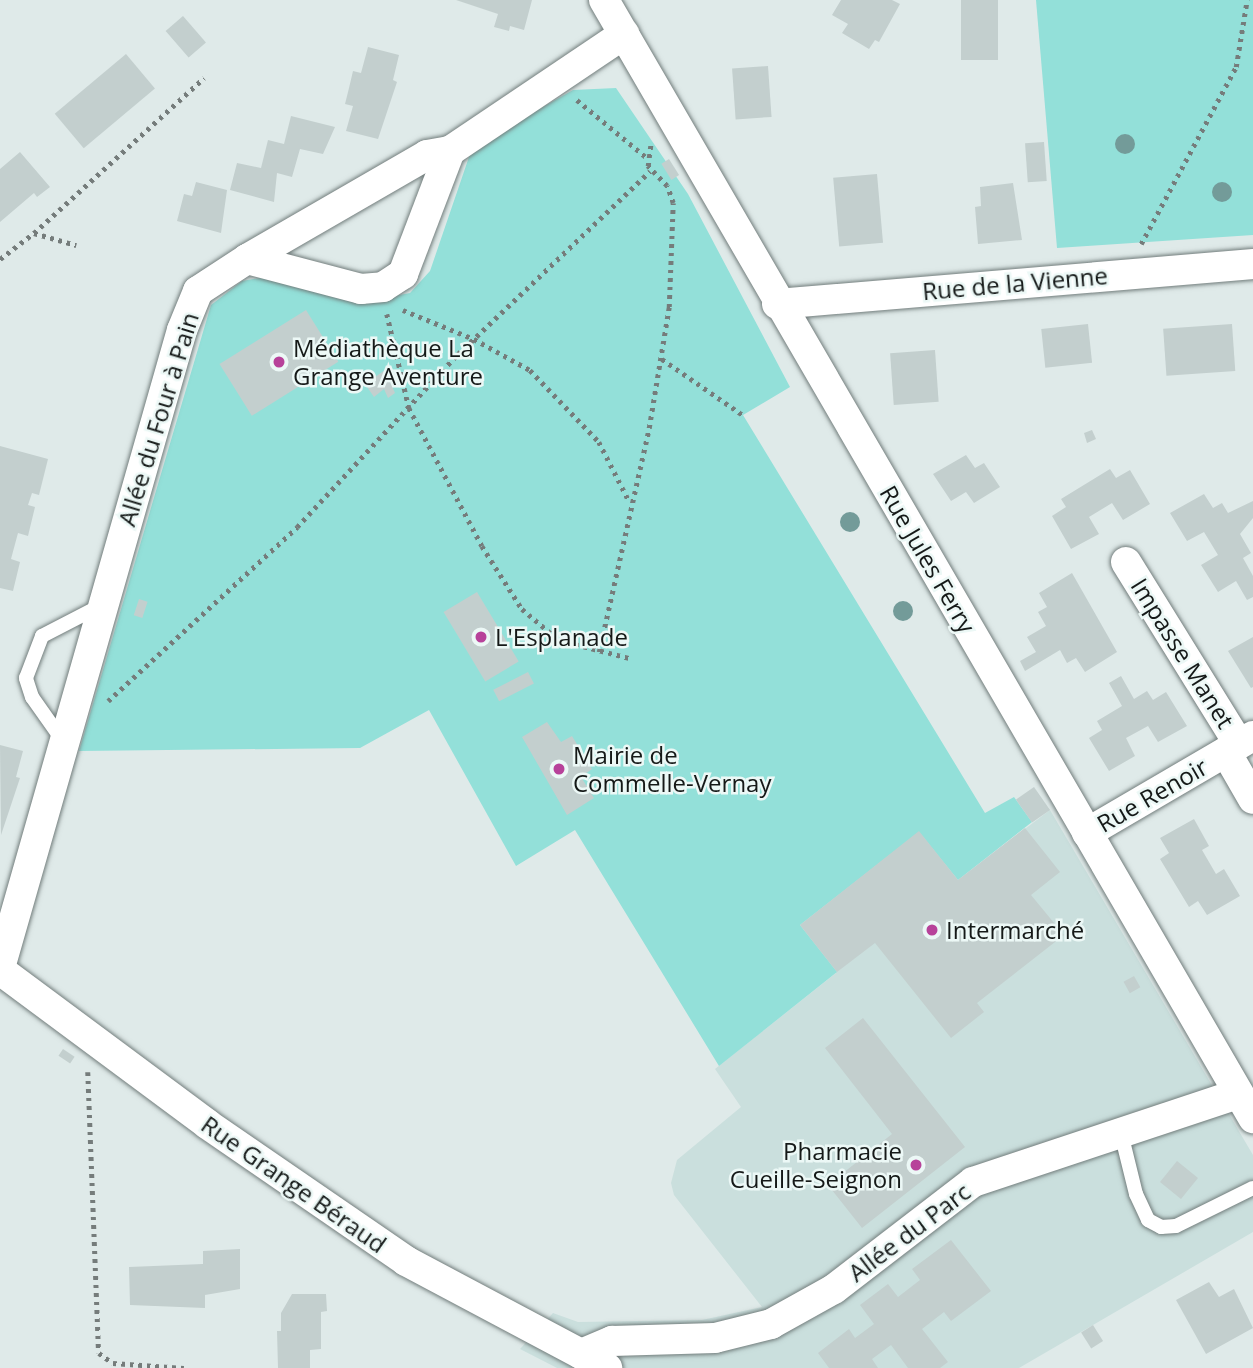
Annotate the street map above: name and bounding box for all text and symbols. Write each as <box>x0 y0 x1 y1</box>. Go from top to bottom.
street label: Rue de la Vienne <box>921 261 1109 305</box>
street label: Allée du Four à Pain <box>112 309 204 529</box>
place label: Médiathèque La Grange Aventure <box>293 334 483 390</box>
marker: Médiathèque La Grange Aventure <box>271 354 287 370</box>
street label: Rue Jules Ferry <box>874 480 982 638</box>
street label: Impasse Manet <box>1125 573 1241 733</box>
place label: L'Esplanade <box>495 623 628 651</box>
marker: L'Esplanade <box>473 629 489 645</box>
place label: Mairie de Commelle-Vernay <box>573 741 771 797</box>
street label: Rue Renoir <box>1092 752 1212 838</box>
marker: Mairie de Commelle-Vernay <box>551 761 567 777</box>
place label: Intermarché <box>946 916 1084 944</box>
marker: Intermarché <box>924 922 940 938</box>
street label: Rue Grange Béraud <box>196 1109 392 1259</box>
place label: Pharmacie Cueille-Seignon <box>730 1137 902 1193</box>
marker: Pharmacie Cueille-Seignon <box>908 1157 924 1173</box>
street label: Allée du Parc <box>842 1177 976 1287</box>

